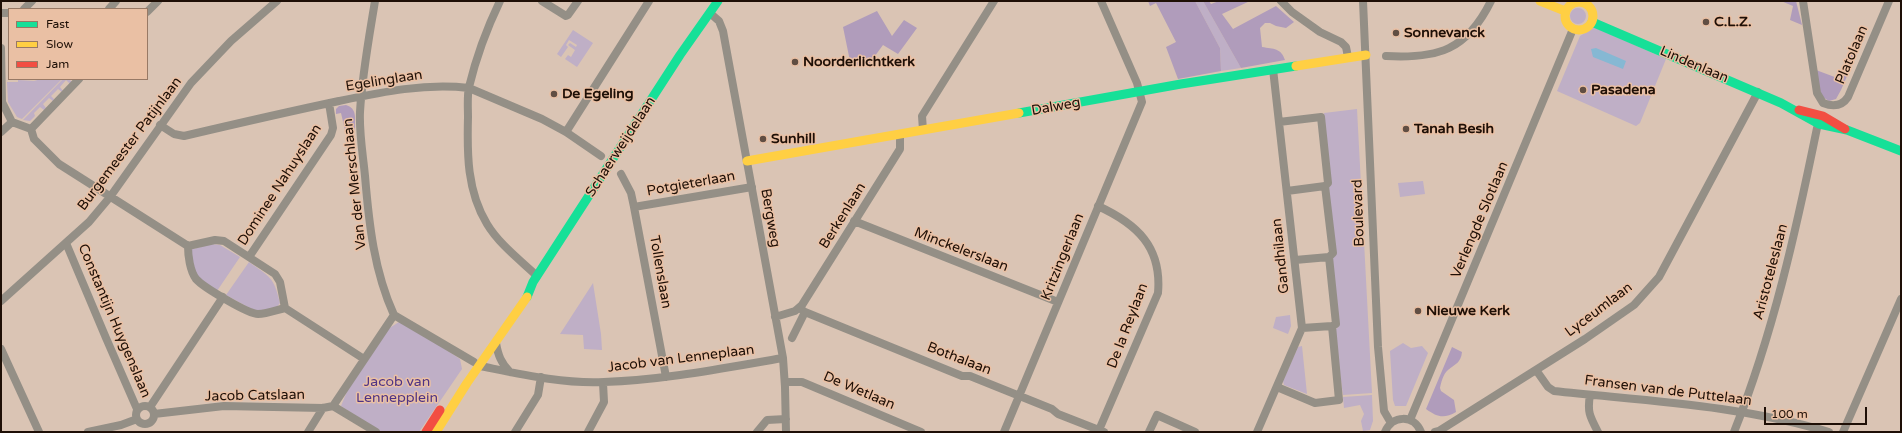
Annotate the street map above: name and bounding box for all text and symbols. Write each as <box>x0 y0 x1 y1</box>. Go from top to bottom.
legend <box>8 8 148 80</box>
place label: C.L.Z. <box>1714 14 1752 30</box>
text: Fast <box>46 17 69 31</box>
marker: C.L.Z. <box>1701 17 1711 27</box>
street label: Platolaan <box>1832 23 1872 87</box>
place label: Sonnevanck <box>1404 25 1485 41</box>
marker: Sonnevanck <box>1391 28 1401 38</box>
text: Slow <box>46 37 73 51</box>
street label: Lindenlaan <box>1657 43 1731 87</box>
place label: Noorderlichtkerk <box>803 54 915 70</box>
text: Jam <box>46 57 69 71</box>
marker: Noorderlichtkerk <box>790 57 800 67</box>
street label: Egelinglaan <box>344 67 424 95</box>
street label: Burgemeester Patijnlaan <box>74 74 186 214</box>
place label: Pasadena <box>1591 82 1656 98</box>
marker: Pasadena <box>1578 85 1588 95</box>
place label: De Egeling <box>562 86 634 102</box>
marker: De Egeling <box>549 89 559 99</box>
street label: Schaerweijdelaan <box>582 94 660 200</box>
street label: Dalweg <box>1030 94 1082 120</box>
street label: Van der Merschlaan <box>340 118 370 250</box>
street label: Dominee Nahuyslaan <box>235 121 325 249</box>
place label: Tanah Besih <box>1414 121 1494 137</box>
marker: Tanah Besih <box>1401 124 1411 134</box>
place label: Sunhill <box>771 131 816 147</box>
marker: Sunhill <box>758 134 768 144</box>
street label: Verlengde Slotlaan <box>1448 159 1512 281</box>
street label: Potgieterlaan <box>645 168 737 200</box>
street label: Boulevard <box>1349 179 1369 247</box>
street label: Berkenlaan <box>816 180 870 252</box>
street label: Bergweg <box>757 187 783 249</box>
street label: Kritzingerlaan <box>1038 211 1088 303</box>
street label: Gandhilaan <box>1269 218 1293 294</box>
street label: Aristoteleslaan <box>1750 222 1792 322</box>
street label: Minckelerslaan <box>912 224 1010 276</box>
street label: Tollenslaan <box>645 234 675 310</box>
street label: Constantijn Huygenslaan <box>74 242 154 400</box>
street label: Lyceumlaan <box>1562 279 1636 341</box>
street label: De la Reylaan <box>1104 281 1152 371</box>
place label: Nieuwe Kerk <box>1426 303 1510 319</box>
marker: Nieuwe Kerk <box>1413 306 1423 316</box>
street label: Bothalaan <box>924 339 994 379</box>
street label: Jacob van Lenneplaan <box>607 342 755 376</box>
street label: De Wetlaan <box>821 368 897 414</box>
street label: Fransen van de Puttelaan <box>1583 372 1753 410</box>
park label: Jacob van Lennepplein <box>356 374 438 406</box>
street label: Jacob Catslaan <box>205 387 305 405</box>
scale bar <box>1766 399 1869 425</box>
text: 100 m <box>1771 407 1808 421</box>

